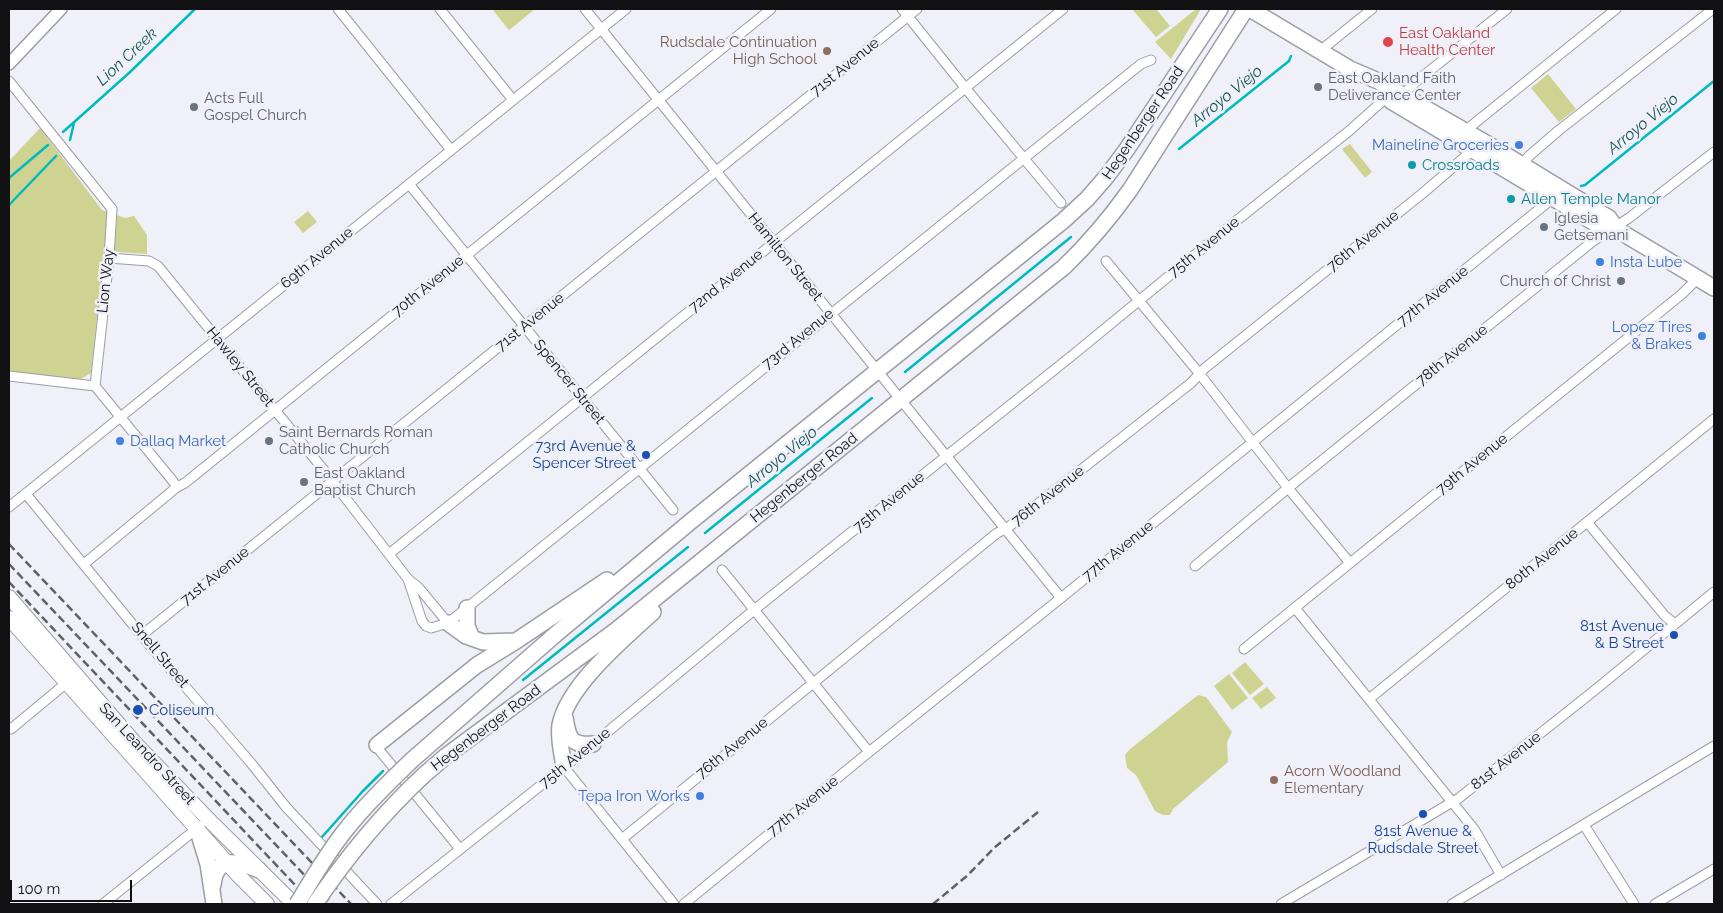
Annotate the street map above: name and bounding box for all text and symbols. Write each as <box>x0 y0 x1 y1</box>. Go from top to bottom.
water label: Lion Creek <box>93 24 161 90</box>
place label: East Oakland Health Center <box>1399 24 1495 59</box>
place label: Rudsdale Continuation High School <box>660 33 817 68</box>
street label: 71st Avenue <box>807 34 883 100</box>
marker: East Oakland Health Center <box>1381 35 1395 49</box>
marker: Rudsdale Continuation High School <box>821 45 833 57</box>
water label: Arroyo Viejo <box>1188 62 1266 130</box>
street label: Hegenberger Road <box>1098 63 1188 183</box>
place label: East Oakland Faith Deliverance Center <box>1328 69 1461 104</box>
marker: East Oakland Faith Deliverance Center <box>1312 81 1324 93</box>
place label: Acts Full Gospel Church <box>204 89 307 124</box>
water label: Arroyo Viejo <box>1604 90 1682 158</box>
marker: Acts Full Gospel Church <box>188 101 200 113</box>
place label: Maineline Groceries <box>1372 136 1509 154</box>
marker: Maineline Groceries <box>1513 139 1525 151</box>
place label: Crossroads <box>1422 156 1499 174</box>
marker: Crossroads <box>1406 159 1418 171</box>
place label: Allen Temple Manor <box>1521 190 1661 208</box>
marker: Allen Temple Manor <box>1505 193 1517 205</box>
street label: 76th Avenue <box>1323 207 1403 275</box>
street label: Hamilton Street <box>744 209 826 305</box>
place label: Iglesia Getsemani <box>1554 209 1629 244</box>
street label: 75th Avenue <box>1165 213 1243 281</box>
marker: Iglesia Getsemani <box>1538 221 1550 233</box>
street label: 69th Avenue <box>277 223 357 293</box>
street label: 72nd Avenue <box>685 246 767 316</box>
street label: Lion Way <box>94 248 118 314</box>
street label: 70th Avenue <box>388 252 468 320</box>
place label: Insta Lube <box>1610 253 1682 271</box>
marker: Insta Lube <box>1594 256 1606 268</box>
street label: 77th Avenue <box>1394 262 1472 330</box>
place label: Church of Christ <box>1500 272 1611 290</box>
marker: Church of Christ <box>1615 275 1627 287</box>
street label: 71st Avenue <box>492 289 568 355</box>
street label: 73rd Avenue <box>759 305 837 373</box>
place label: Lopez Tires & Brakes <box>1612 318 1692 353</box>
street label: 78th Avenue <box>1412 321 1492 389</box>
street label: Hawley Street <box>202 324 278 410</box>
marker: Lopez Tires & Brakes <box>1696 330 1708 342</box>
street label: Spencer Street <box>529 336 609 428</box>
place label: Saint Bernards Roman Catholic Church <box>279 423 433 458</box>
water label: Arroyo Viejo <box>743 423 821 491</box>
street label: Hegenberger Road <box>747 429 861 527</box>
street label: 79th Avenue <box>1433 430 1511 498</box>
place label: Dallaq Market <box>130 432 226 450</box>
marker: Dallaq Market <box>114 435 126 447</box>
marker: Saint Bernards Roman Catholic Church <box>263 435 275 447</box>
place label: 73rd Avenue & Spencer Street <box>532 437 636 472</box>
marker: 73rd Avenue & Spencer Street <box>640 449 652 461</box>
street label: 76th Avenue <box>1008 462 1088 530</box>
place label: East Oakland Baptist Church <box>314 464 416 499</box>
street label: 75th Avenue <box>850 468 928 536</box>
marker: East Oakland Baptist Church <box>298 476 310 488</box>
street label: 77th Avenue <box>1079 517 1157 585</box>
street label: 80th Avenue <box>1502 524 1582 594</box>
street label: 71st Avenue <box>177 543 253 609</box>
place label: 81st Avenue & B Street <box>1580 617 1664 652</box>
street label: Snell Street <box>127 618 193 692</box>
marker: 81st Avenue & B Street <box>1668 629 1680 641</box>
street label: Hegenberger Road <box>428 681 544 775</box>
street label: San Leandro Street <box>95 699 199 809</box>
place label: Coliseum <box>149 701 214 719</box>
marker: Coliseum <box>131 703 145 717</box>
street label: 76th Avenue <box>692 714 772 782</box>
street label: 75th Avenue <box>536 724 614 792</box>
street label: 81st Avenue <box>1467 728 1545 794</box>
place label: Acorn Woodland Elementary <box>1284 762 1401 797</box>
street label: 77th Avenue <box>764 772 842 840</box>
marker: Acorn Woodland Elementary <box>1268 774 1280 786</box>
place label: Tepa Iron Works <box>578 787 690 805</box>
marker: Tepa Iron Works <box>694 790 706 802</box>
marker: 81st Avenue & Rudsdale Street <box>1417 808 1429 820</box>
place label: 81st Avenue & Rudsdale Street <box>1368 822 1478 857</box>
scale bar <box>12 870 135 902</box>
text: 100 m <box>18 880 60 898</box>

